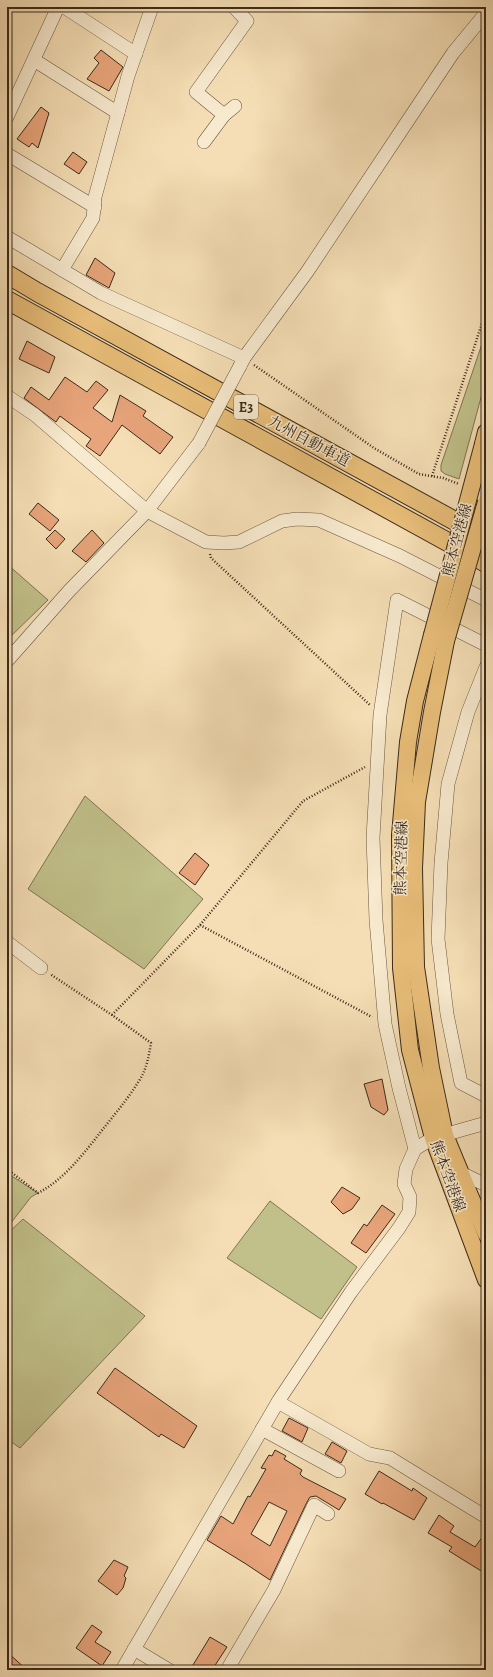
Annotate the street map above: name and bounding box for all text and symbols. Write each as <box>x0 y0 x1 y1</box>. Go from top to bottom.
road number: E3 <box>234 395 258 419</box>
street label: 九州自動車道 <box>265 411 353 471</box>
street label: 熊本空港線 <box>438 501 476 579</box>
street label: 熊本空港線 <box>390 820 412 896</box>
street label: 熊本空港線 <box>426 1137 470 1215</box>

